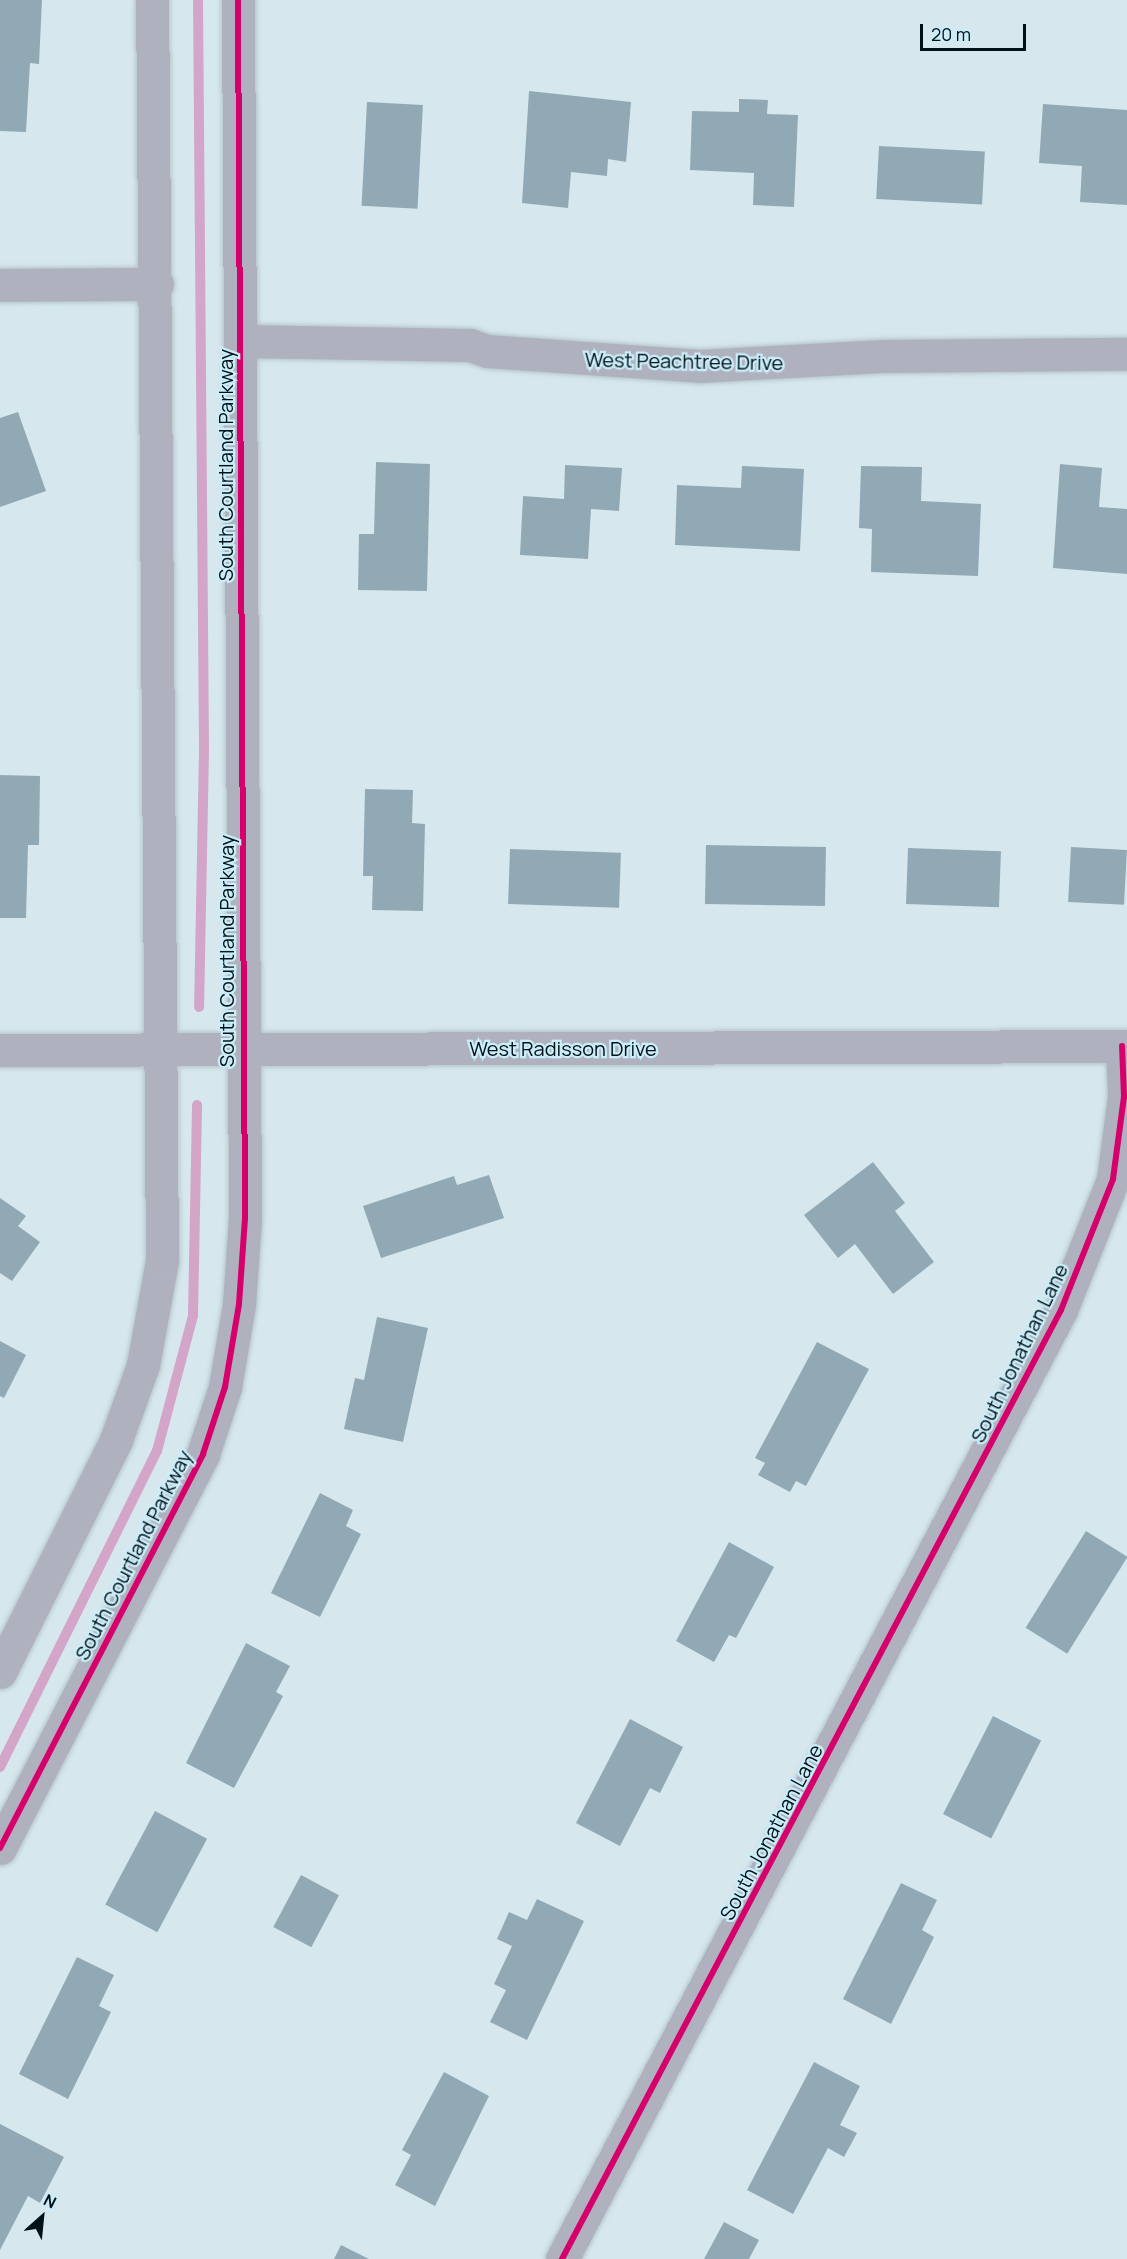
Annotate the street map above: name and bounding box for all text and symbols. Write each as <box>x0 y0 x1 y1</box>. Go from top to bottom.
scale bar <box>923 12 1030 50</box>
text: 20 m <box>931 22 971 46</box>
street label: West Peachtree Drive <box>585 347 783 375</box>
street label: South Courtland Parkway <box>213 349 237 581</box>
street label: South Courtland Parkway <box>214 835 238 1067</box>
street label: West Radisson Drive <box>469 1036 657 1060</box>
street label: South Jonathan Lane <box>965 1260 1073 1446</box>
street label: South Courtland Parkway <box>70 1446 196 1664</box>
street label: South Jonathan Lane <box>714 1740 828 1924</box>
north arrow <box>12 2187 72 2247</box>
text: N <box>40 2189 60 2213</box>

